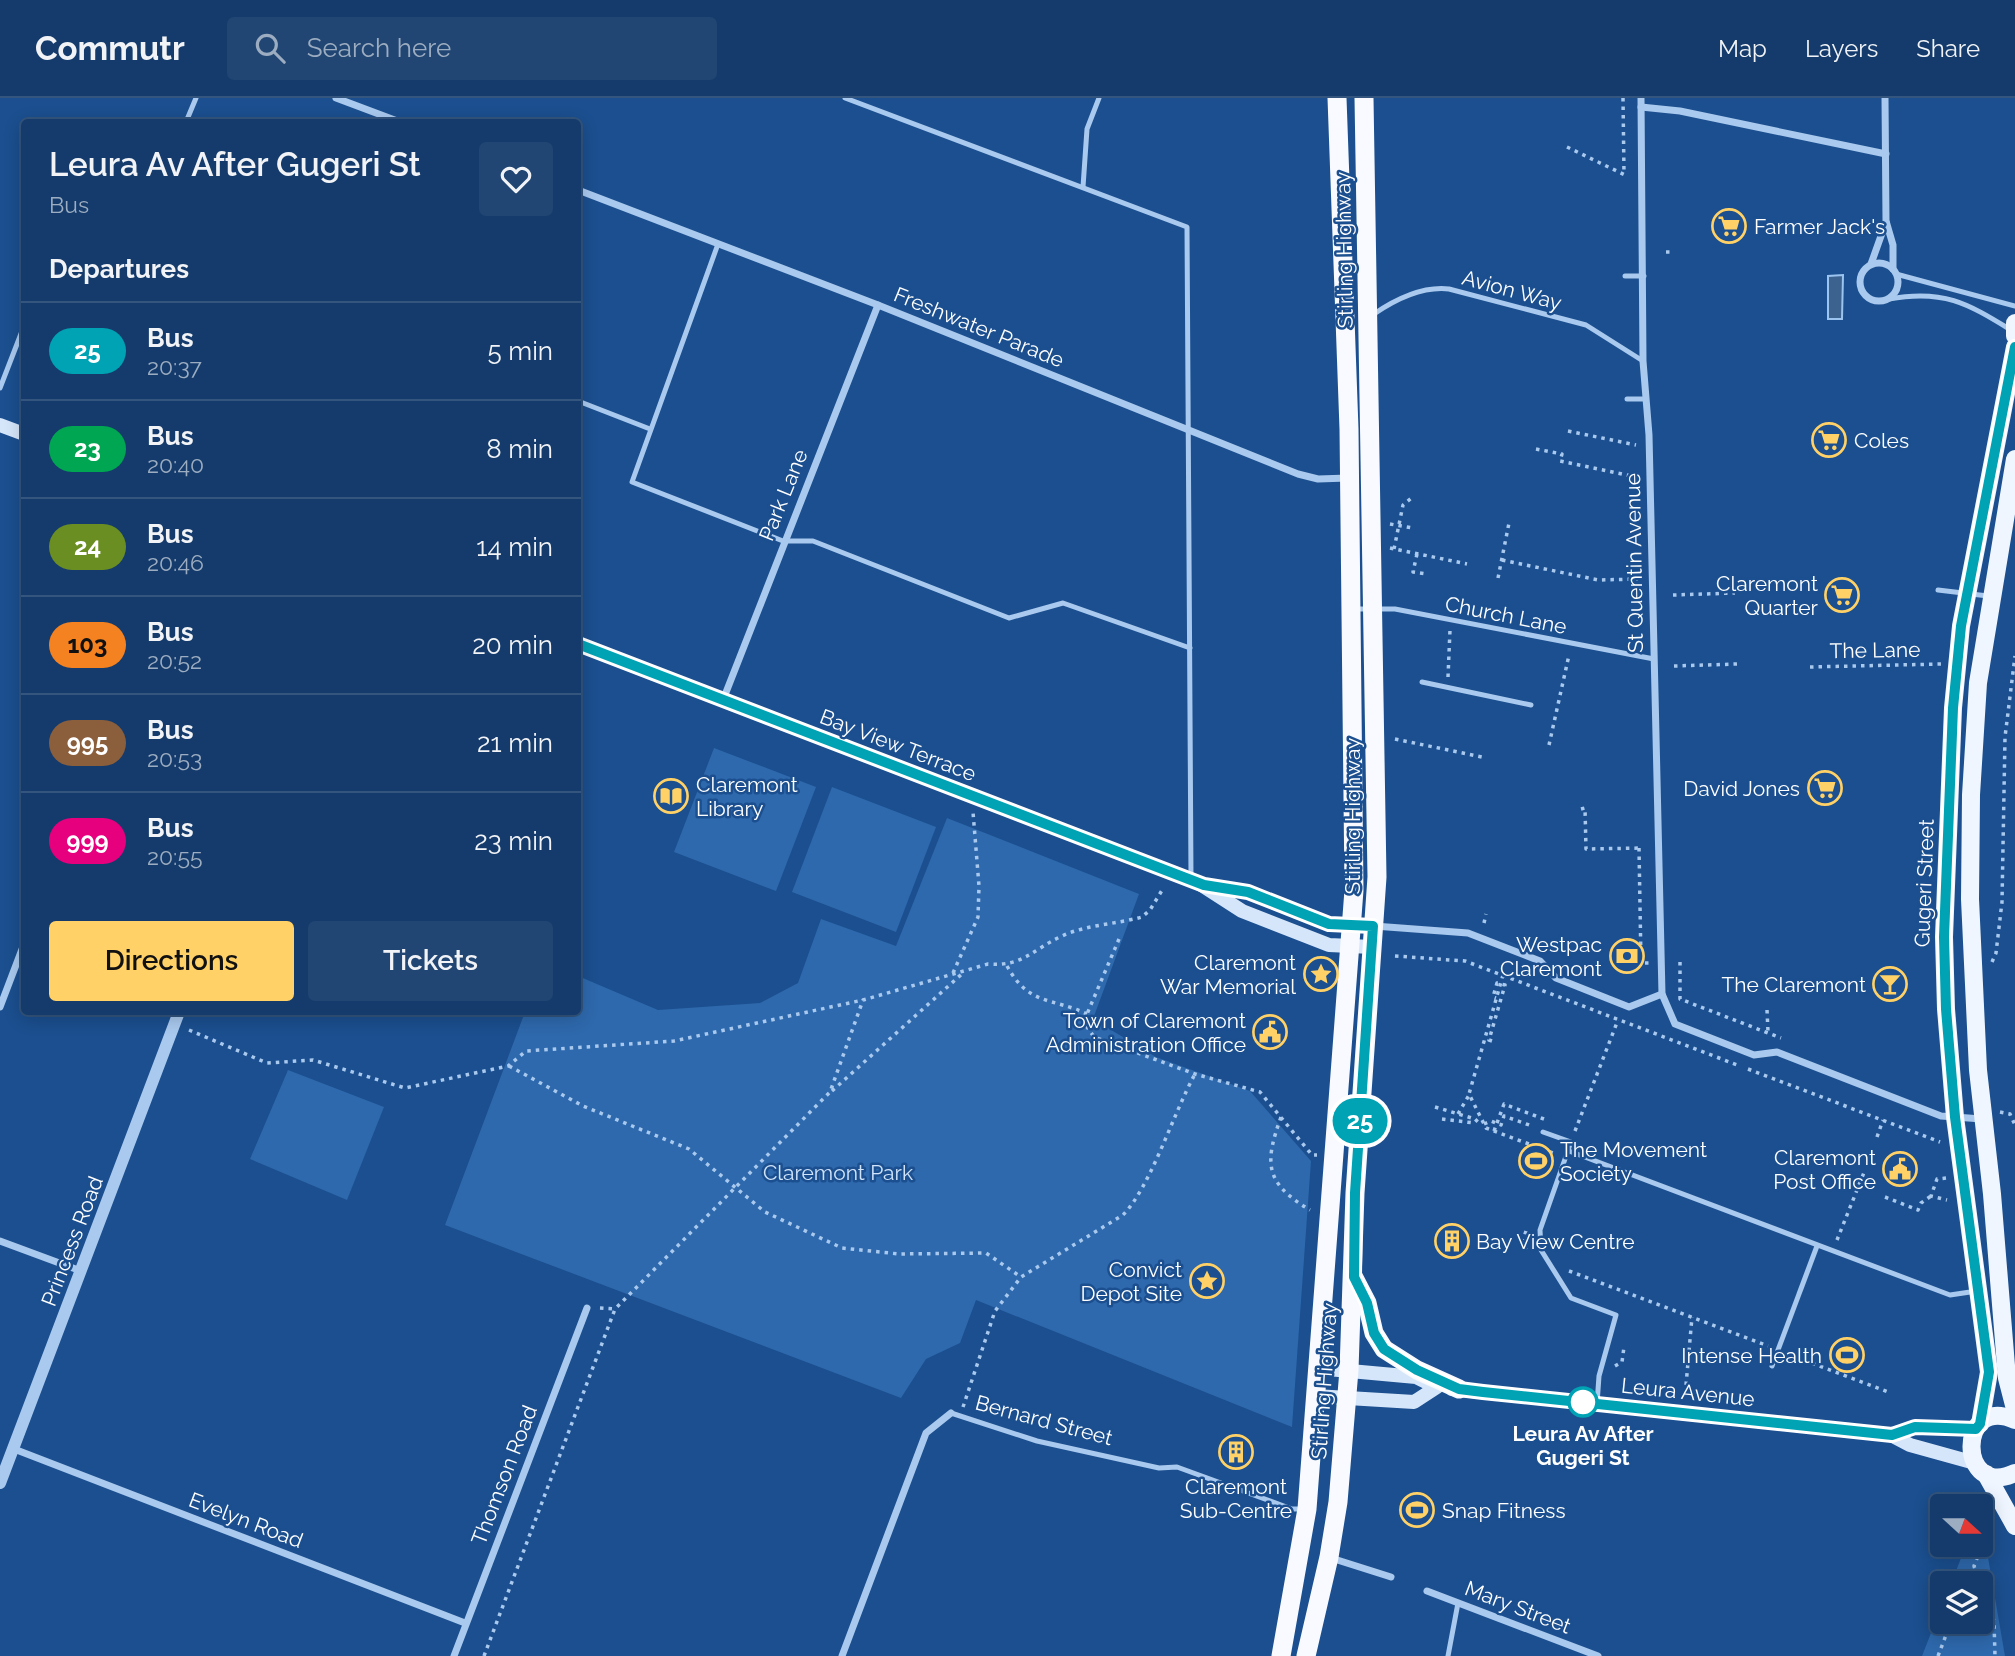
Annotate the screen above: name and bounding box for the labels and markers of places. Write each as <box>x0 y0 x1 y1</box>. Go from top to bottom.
supermarket icon: Farmer Jack's <box>1710 207 1748 245</box>
place label: Farmer Jack's <box>1754 214 1885 239</box>
supermarket icon: Coles <box>1810 421 1848 459</box>
place label: Coles <box>1854 428 1909 453</box>
place label: Claremont Quarter <box>1716 571 1819 620</box>
supermarket icon: Claremont Quarter <box>1823 576 1861 614</box>
supermarket icon: David Jones <box>1806 769 1844 807</box>
place label: Claremont Library <box>696 772 798 821</box>
place label: David Jones <box>1683 776 1800 801</box>
library icon: Claremont Library <box>652 777 690 815</box>
place label: Westpac Claremont <box>1500 932 1602 981</box>
bank icon: Westpac Claremont <box>1608 937 1646 975</box>
place label: Claremont War Memorial <box>1160 950 1296 999</box>
place icon: Claremont War Memorial <box>1302 955 1340 993</box>
bar icon: The Claremont <box>1871 965 1909 1003</box>
place label: The Claremont <box>1721 972 1866 997</box>
place label: Town of Claremont Administration Office <box>1046 1008 1246 1057</box>
public building icon: Town of Claremont Administration Office <box>1251 1013 1289 1051</box>
place label: The Movement Society <box>1560 1137 1707 1186</box>
sports icon: The Movement Society <box>1517 1142 1555 1180</box>
place label: Claremont Post Office <box>1773 1145 1876 1194</box>
public building icon: Claremont Post Office <box>1881 1150 1919 1188</box>
building icon: Bay View Centre <box>1433 1222 1471 1260</box>
place label: Bay View Centre <box>1476 1229 1635 1254</box>
place label: Convict Depot Site <box>1080 1257 1182 1306</box>
place icon: Convict Depot Site <box>1188 1262 1226 1300</box>
sports icon: Intense Health <box>1828 1336 1866 1374</box>
place label: Intense Health <box>1681 1343 1822 1368</box>
marker: Leura Av After Gugeri St <box>1568 1387 1598 1417</box>
place label: Leura Av After Gugeri St <box>1512 1421 1654 1470</box>
building icon: Claremont Sub-Centre <box>1217 1433 1255 1471</box>
place label: Claremont Sub-Centre <box>1180 1474 1292 1523</box>
sports icon: Snap Fitness <box>1398 1491 1436 1529</box>
place label: Snap Fitness <box>1442 1498 1566 1523</box>

